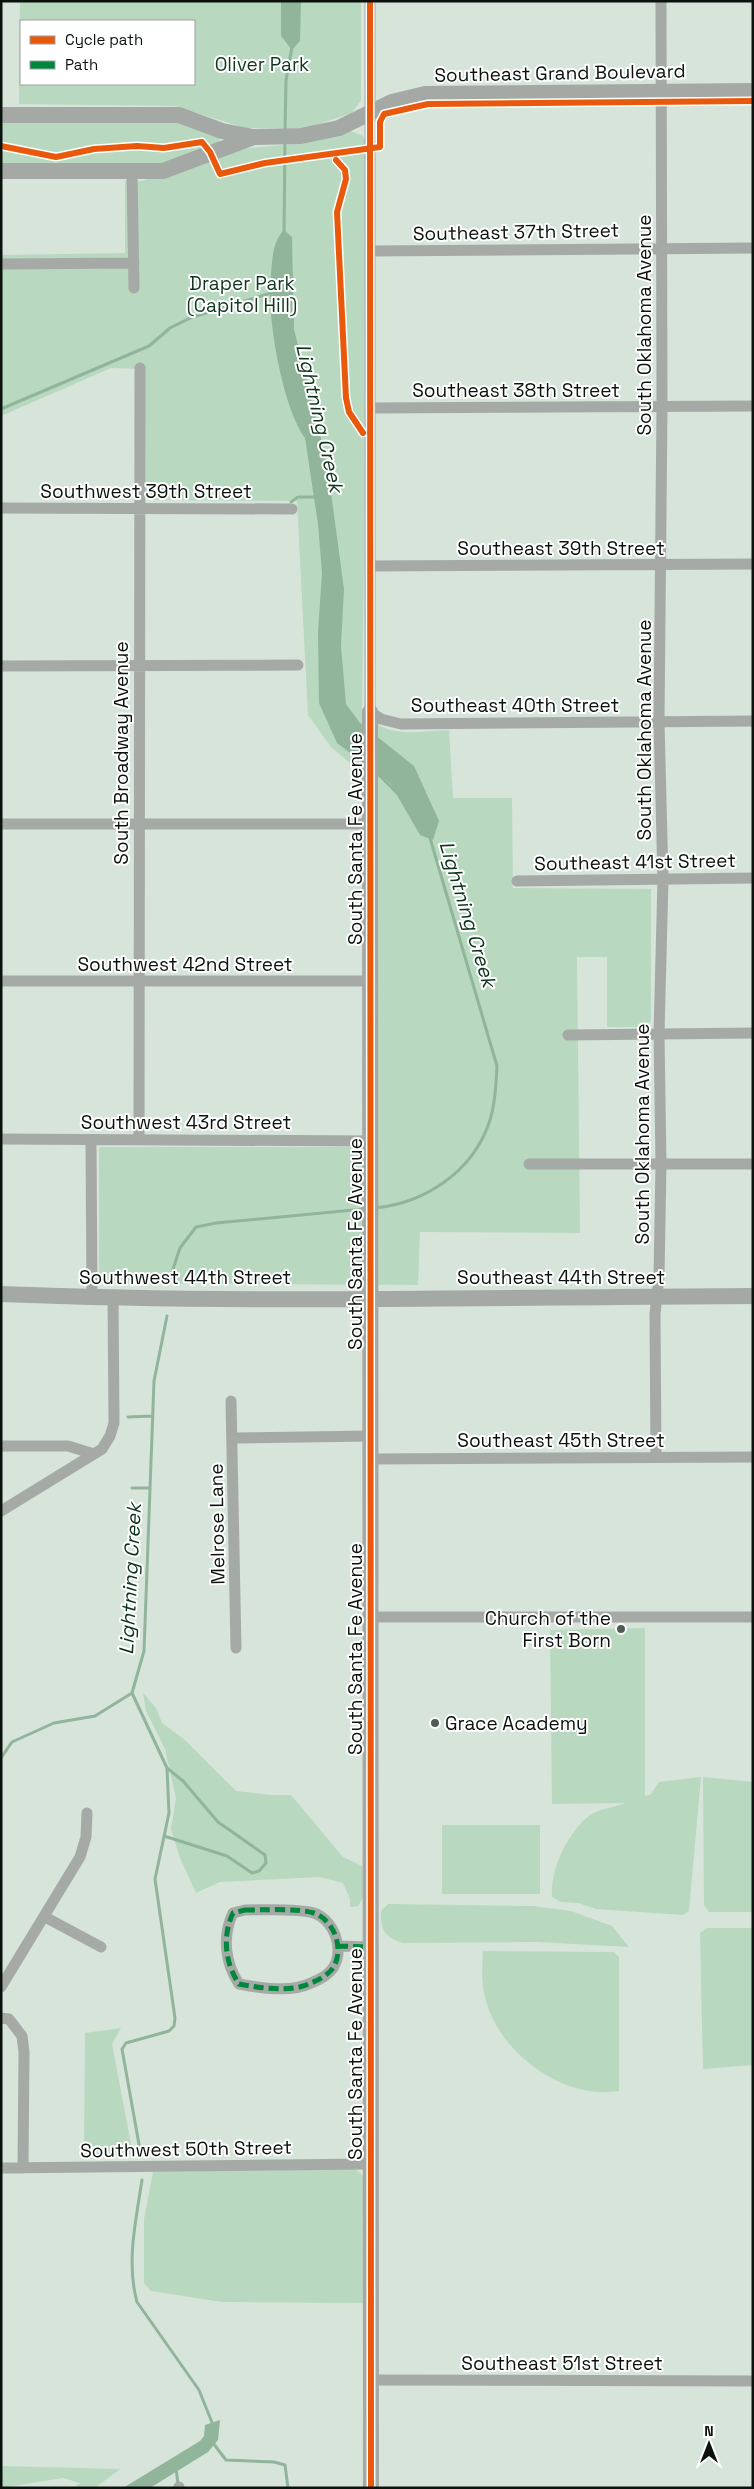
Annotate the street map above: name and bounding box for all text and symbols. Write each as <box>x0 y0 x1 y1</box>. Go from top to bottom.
legend <box>20 20 195 85</box>
text: Cycle path <box>65 30 143 49</box>
park label: Oliver Park <box>215 52 309 77</box>
text: Path <box>65 55 98 74</box>
street label: Southeast Grand Boulevard <box>434 58 686 88</box>
street label: South Oklahoma Avenue <box>632 214 657 436</box>
street label: Southeast 37th Street <box>413 218 619 246</box>
park label: Draper Park (Capitol Hill) <box>187 271 297 318</box>
water label: Lightning Creek <box>290 341 350 497</box>
street label: Southeast 38th Street <box>412 378 620 403</box>
street label: Southwest 39th Street <box>40 479 252 504</box>
street label: Southeast 39th Street <box>457 536 665 561</box>
street label: South Oklahoma Avenue <box>632 619 657 841</box>
street label: South Broadway Avenue <box>109 641 134 865</box>
street label: Southeast 40th Street <box>411 693 619 718</box>
street label: South Santa Fe Avenue <box>343 733 368 945</box>
water label: Lightning Creek <box>433 838 503 992</box>
street label: Southeast 41st Street <box>534 848 736 876</box>
street label: Southwest 42nd Street <box>77 952 293 977</box>
street label: South Oklahoma Avenue <box>630 1023 655 1245</box>
street label: Southwest 43rd Street <box>81 1110 291 1135</box>
street label: South Santa Fe Avenue <box>343 1138 368 1350</box>
street label: Southwest 44th Street <box>79 1265 291 1290</box>
street label: Southeast 44th Street <box>457 1265 665 1290</box>
street label: Southeast 45th Street <box>457 1428 665 1453</box>
street label: Melrose Lane <box>203 1463 231 1585</box>
water label: Lightning Creek <box>113 1500 147 1655</box>
street label: South Santa Fe Avenue <box>343 1543 368 1755</box>
place label: Church of the First Born <box>485 1606 611 1653</box>
marker: Church of the First Born <box>615 1623 627 1635</box>
place label: Grace Academy <box>445 1711 588 1736</box>
marker: Grace Academy <box>429 1717 441 1729</box>
street label: South Santa Fe Avenue <box>343 1948 368 2160</box>
street label: Southwest 50th Street <box>80 2135 292 2163</box>
street label: Southeast 51st Street <box>461 2351 663 2376</box>
north arrow <box>684 2419 734 2469</box>
text: N <box>704 2422 714 2440</box>

